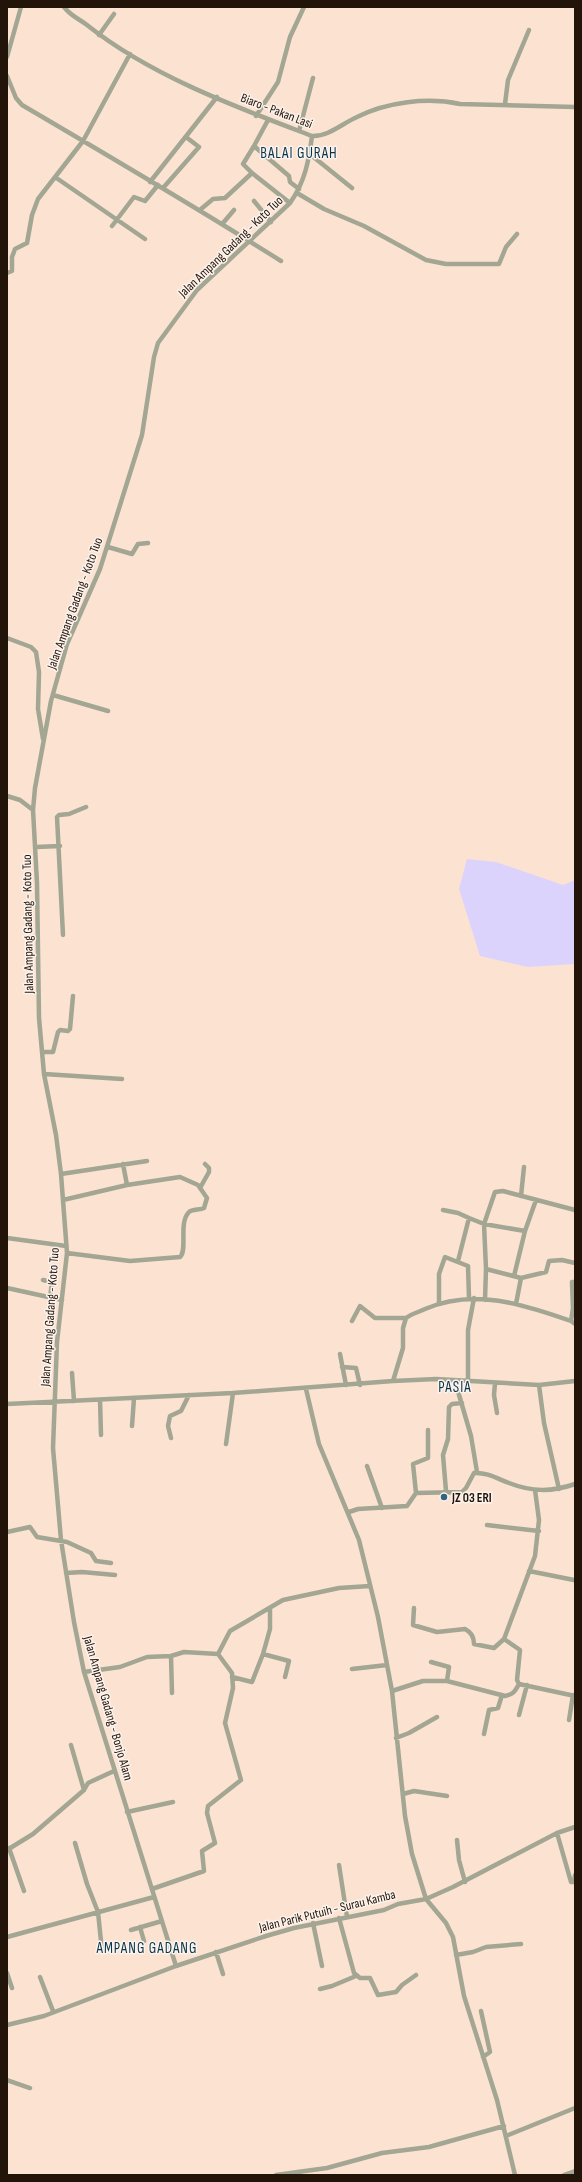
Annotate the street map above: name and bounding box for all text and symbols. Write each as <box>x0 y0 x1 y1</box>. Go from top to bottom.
street label: Biaro - Pakan Lasi <box>238 90 315 132</box>
district label: BALAI GURAH <box>260 144 338 163</box>
street label: Jalan Ampang Gadang - Koto Tuo <box>174 193 286 301</box>
street label: Jalan Ampang Gadang - Koto Tuo <box>43 535 106 672</box>
street label: Jalan Ampang Gadang - Koto Tuo <box>19 854 37 995</box>
street label: Jalan Ampang Gadang - Koto Tuo <box>37 1247 63 1388</box>
district label: PASIA <box>438 1378 472 1397</box>
place label: JZ 03 ERI <box>451 1490 492 1506</box>
marker: JZ 03 ERI <box>439 1492 449 1502</box>
street label: Jalan Ampang Gadang - Bonjo Alam <box>79 1633 136 1782</box>
street label: Jalan Parik Putuih - Surau Kamba <box>256 1886 397 1936</box>
district label: AMPANG GADANG <box>96 1939 198 1958</box>

